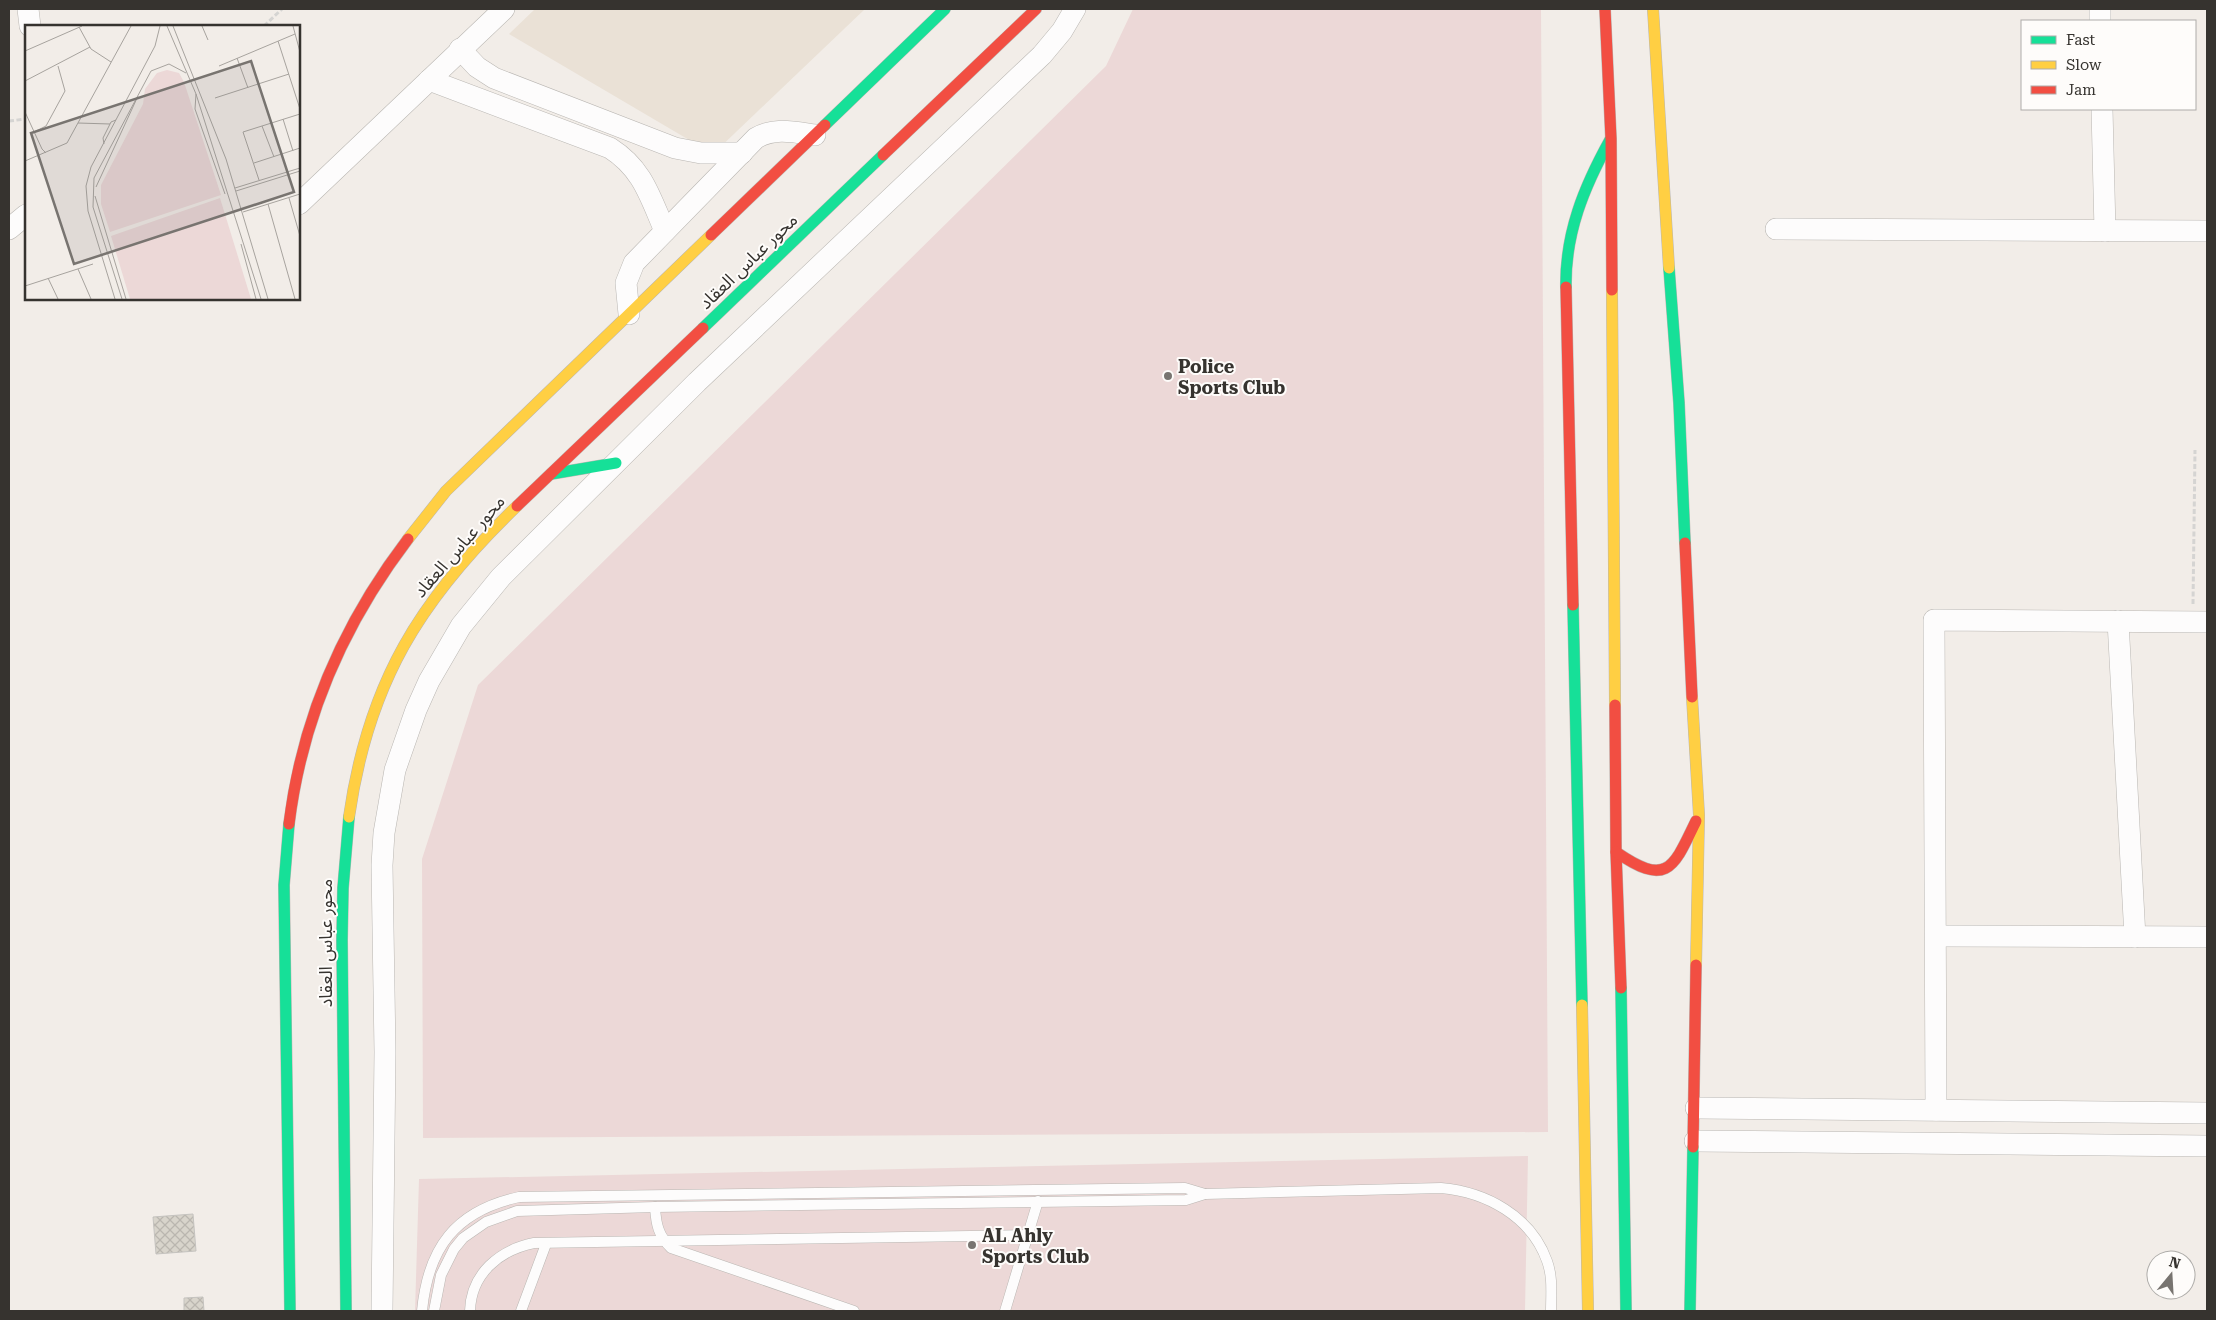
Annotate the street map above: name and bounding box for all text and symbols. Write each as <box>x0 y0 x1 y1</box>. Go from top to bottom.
legend <box>2021 20 2196 110</box>
inset map <box>25 25 300 300</box>
text: Fast <box>2066 31 2096 49</box>
text: Slow <box>2066 56 2102 74</box>
text: Jam <box>2066 81 2096 99</box>
street label: محور عباس العقاد <box>695 209 802 314</box>
place label: Police Sports Club <box>1178 356 1285 398</box>
marker: Police Sports Club <box>1162 370 1174 382</box>
street label: محور عباس العقاد <box>409 491 510 602</box>
street label: محور عباس العقاد <box>315 879 337 1007</box>
place label: AL Ahly Sports Club <box>982 1225 1089 1267</box>
marker: AL Ahly Sports Club <box>966 1239 978 1251</box>
north arrow <box>2146 1250 2196 1300</box>
text: N <box>2167 1253 2183 1272</box>

